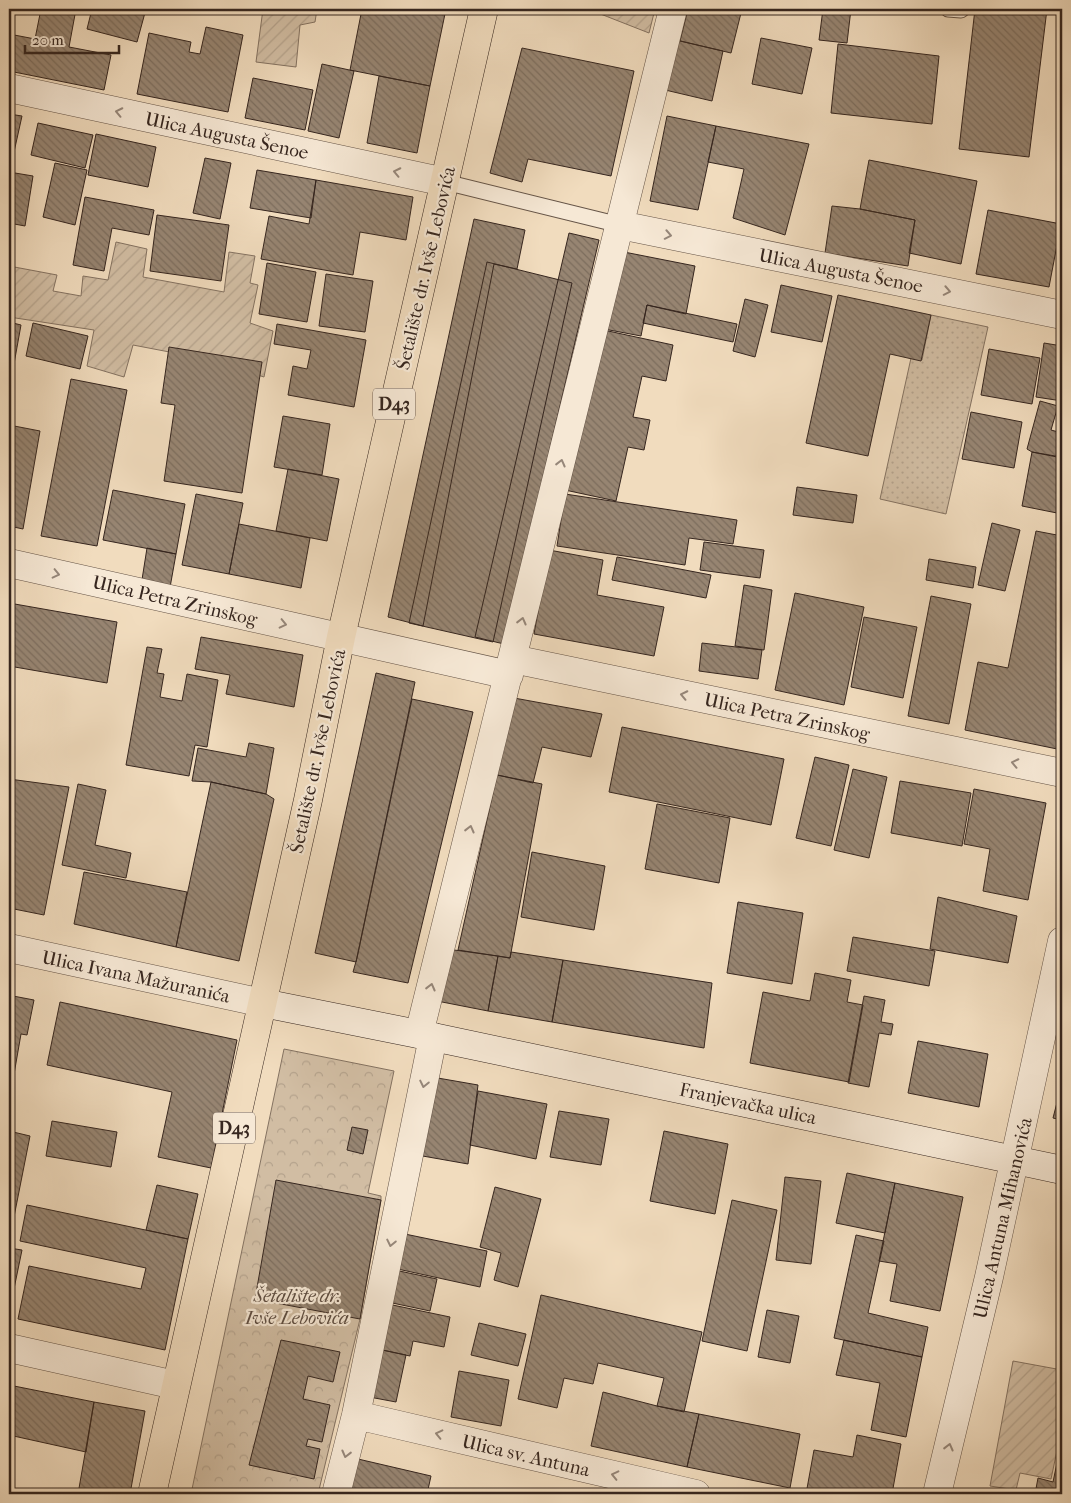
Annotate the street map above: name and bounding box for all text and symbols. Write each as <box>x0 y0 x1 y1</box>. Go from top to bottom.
scale bar <box>25 22 119 54</box>
text: 20 m <box>32 31 64 49</box>
one-way arrow <box>114 107 123 117</box>
street label: Ulica Augusta Šenoe <box>143 107 311 164</box>
street label: Šetalište dr. Ivše Lebovića <box>391 164 460 372</box>
one-way arrow <box>393 167 402 178</box>
one-way arrow <box>663 229 672 240</box>
street label: Ulica Augusta Šenoe <box>757 243 925 298</box>
one-way arrow <box>943 286 951 296</box>
road number: D43 <box>373 388 415 419</box>
one-way arrow <box>555 458 566 467</box>
one-way arrow <box>52 568 61 579</box>
street label: Ulica Petra Zrinskog <box>90 571 260 631</box>
one-way arrow <box>516 616 527 625</box>
one-way arrow <box>279 619 288 629</box>
street label: Šetalište dr. Ivše Lebovića <box>285 647 350 855</box>
street label: Ulica Petra Zrinskog <box>702 689 872 745</box>
one-way arrow <box>680 690 688 701</box>
one-way arrow <box>1010 759 1019 769</box>
one-way arrow <box>464 825 475 834</box>
street label: Ulica Ivana Mažuranića <box>40 946 232 1008</box>
one-way arrow <box>425 983 436 992</box>
street label: Franjevačka ulica <box>677 1079 819 1129</box>
one-way arrow <box>419 1080 429 1089</box>
road number: D43 <box>213 1112 255 1144</box>
street label: Ulica Antuna Mihanovića <box>969 1115 1037 1321</box>
one-way arrow <box>386 1239 397 1248</box>
park label: Šetalište dr. Ivše Lebovića <box>244 1285 349 1329</box>
one-way arrow <box>435 1429 444 1440</box>
street label: Ulica sv. Antuna <box>460 1431 592 1481</box>
one-way arrow <box>943 1443 953 1451</box>
one-way arrow <box>341 1449 352 1458</box>
one-way arrow <box>610 1470 619 1481</box>

